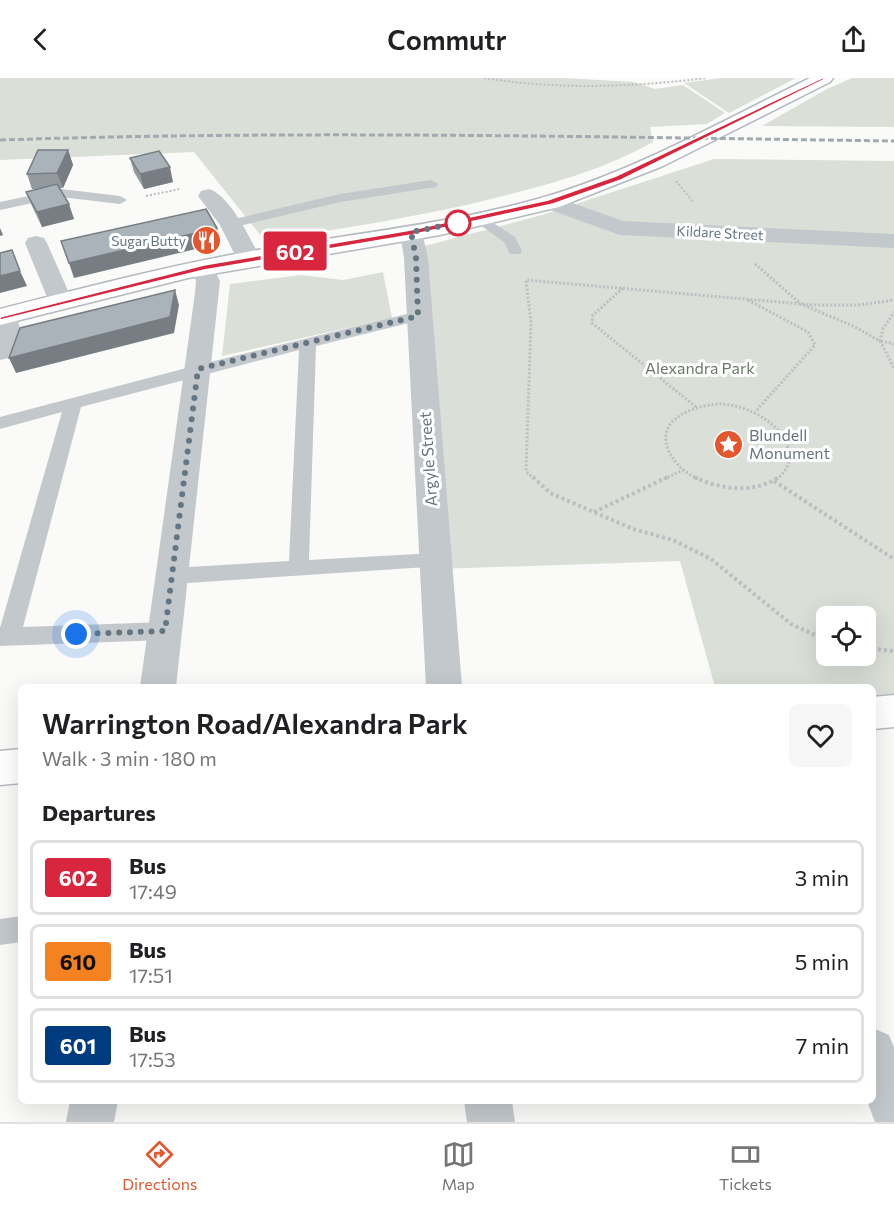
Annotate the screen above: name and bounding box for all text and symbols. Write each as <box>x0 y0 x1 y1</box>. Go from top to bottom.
icon: back <box>24 23 57 56</box>
text: Commutr <box>387 23 507 56</box>
icon: share <box>837 23 870 56</box>
unlabelled marker <box>445 210 471 236</box>
street label: Kildare Street <box>676 222 764 243</box>
restaurant icon: Sugar Butty <box>191 225 223 257</box>
place label: Sugar Butty <box>111 232 186 249</box>
line badge: 602 <box>260 232 330 270</box>
text: 602 <box>276 239 314 264</box>
park label: Alexandra Park <box>645 358 755 377</box>
street label: Argyle Street <box>415 410 440 507</box>
place label: Blundell Monument <box>749 425 831 462</box>
place icon: Blundell Monument <box>712 428 744 460</box>
map controls <box>816 606 876 666</box>
button: locate <box>816 606 876 666</box>
your location <box>61 619 91 649</box>
button: heart <box>789 704 852 767</box>
text: Warrington Road/Alexandra Park <box>42 706 468 740</box>
text: Walk · 3 min · 180 m <box>42 746 217 770</box>
text: Departures <box>42 799 156 826</box>
text: Bus <box>129 852 166 879</box>
text: 3 min <box>795 864 849 891</box>
text: 602 <box>59 865 97 890</box>
text: 17:49 <box>129 879 177 903</box>
text: Bus <box>129 936 166 963</box>
text: 5 min <box>795 948 849 975</box>
text: 610 <box>60 949 96 974</box>
text: 17:51 <box>129 963 173 987</box>
text: Bus <box>129 1020 166 1047</box>
text: 7 min <box>796 1032 849 1059</box>
text: 601 <box>60 1033 96 1058</box>
text: 17:53 <box>129 1047 176 1071</box>
tab: Directions <box>122 1138 197 1193</box>
tab: Map <box>442 1138 475 1193</box>
tab: Tickets <box>719 1138 772 1193</box>

